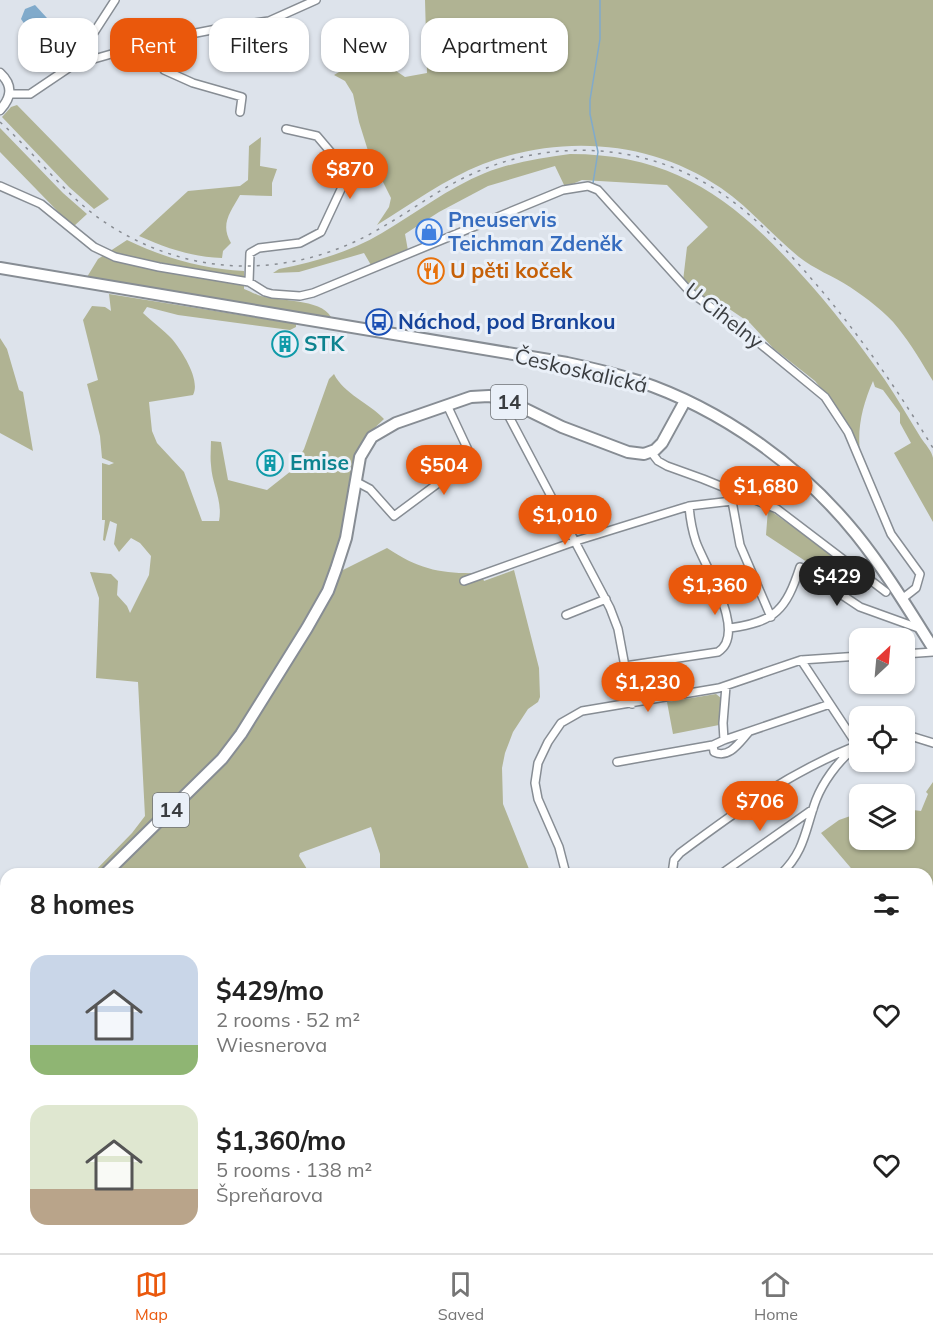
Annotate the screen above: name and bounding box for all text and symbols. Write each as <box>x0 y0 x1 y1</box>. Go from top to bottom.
chip: Buy <box>18 18 98 72</box>
chip: Rent <box>110 18 197 72</box>
chip: Filters <box>209 18 309 72</box>
chip: New <box>321 18 409 72</box>
chip: Apartment <box>421 18 568 72</box>
pin: $870 <box>314 149 386 200</box>
text: $870 <box>326 156 374 181</box>
place label: Pneuservis Teichman Zdeněk <box>448 206 623 256</box>
shop icon: Pneuservis Teichman Zdeněk <box>414 217 444 247</box>
restaurant icon: U pěti koček <box>416 256 446 286</box>
place label: U pěti koček <box>450 257 573 283</box>
street label: U Cihelny <box>680 277 769 354</box>
bus stop icon: Náchod, pod Brankou <box>364 307 394 337</box>
place label: Náchod, pod Brankou <box>398 308 615 334</box>
building icon: STK <box>270 329 300 359</box>
place label: STK <box>304 330 345 356</box>
street label: Českoskalická <box>512 342 650 398</box>
road number: 14 <box>491 385 527 419</box>
pin: $504 <box>408 445 480 496</box>
building icon: Emise <box>255 448 285 478</box>
place label: Emise <box>290 449 349 475</box>
text: $504 <box>420 452 468 477</box>
pin: $1,680 <box>717 466 815 517</box>
text: $1,680 <box>734 473 798 498</box>
pin: $1,010 <box>516 495 614 546</box>
text: $1,010 <box>533 502 597 527</box>
pin: $429 <box>801 556 873 607</box>
text: $429 <box>813 563 861 588</box>
pin: $1,360 <box>666 565 764 616</box>
text: $1,360 <box>683 572 747 597</box>
north arrow <box>849 628 915 694</box>
map controls <box>849 628 915 850</box>
pin: $1,230 <box>599 662 697 713</box>
text: $1,230 <box>616 669 680 694</box>
button: locate <box>849 706 915 772</box>
pin: $706 <box>724 781 796 832</box>
button: layers <box>849 784 915 850</box>
text: $706 <box>736 788 784 813</box>
road number: 14 <box>153 793 189 827</box>
text: 8 homes <box>30 888 134 921</box>
icon: filters <box>870 888 903 921</box>
text: $429/mo <box>216 974 324 1007</box>
icon: home <box>78 979 150 1051</box>
icon: heart <box>870 999 903 1032</box>
text: 2 rooms · 52 m² <box>216 1007 360 1032</box>
text: Wiesnerova <box>216 1032 327 1057</box>
text: $1,360/mo <box>216 1124 346 1157</box>
icon: home <box>78 1129 150 1201</box>
icon: heart <box>870 1149 903 1182</box>
text: 5 rooms · 138 m² <box>216 1157 372 1182</box>
text: Špreňarova <box>216 1182 323 1207</box>
tab: Map <box>135 1268 168 1324</box>
tab: Saved <box>438 1268 484 1324</box>
tab: Home <box>754 1268 798 1324</box>

